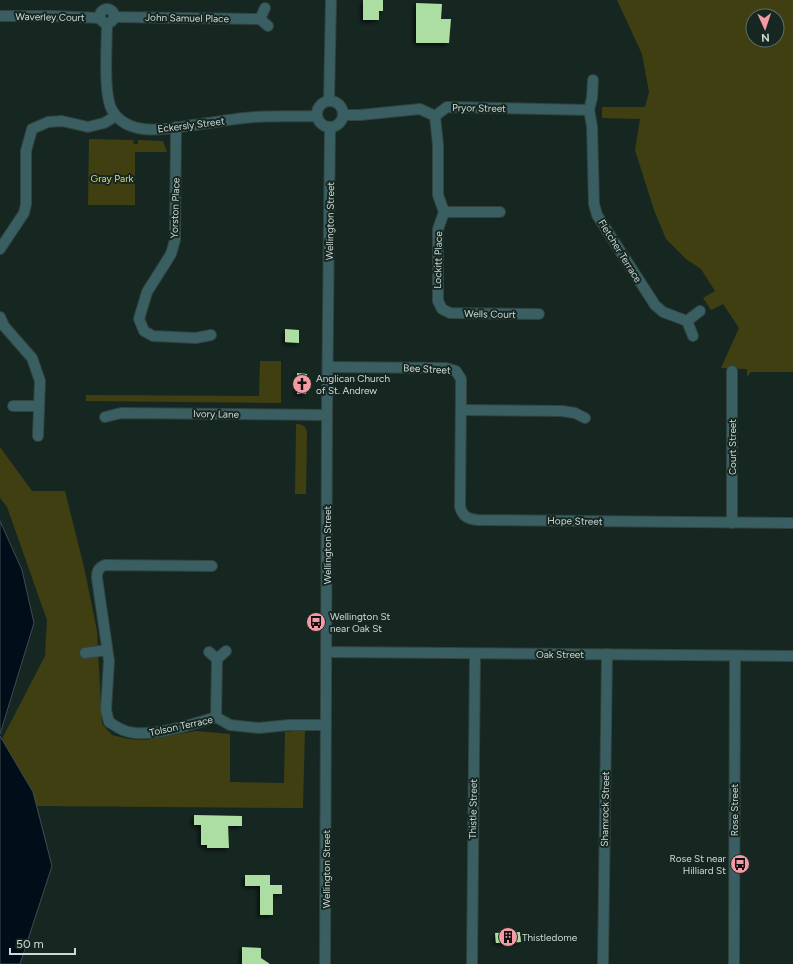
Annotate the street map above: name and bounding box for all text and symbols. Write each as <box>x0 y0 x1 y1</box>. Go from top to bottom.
north arrow <box>745 8 785 48</box>
street label: Waverley Court <box>15 10 85 24</box>
street label: John Samuel Place <box>145 11 230 25</box>
text: N <box>761 31 770 44</box>
street label: Pryor Street <box>452 101 506 115</box>
street label: Eckersly Street <box>157 114 226 136</box>
park label: Gray Park <box>91 172 134 185</box>
street label: Yorston Place <box>167 177 183 239</box>
street label: Wellington Street <box>323 181 337 260</box>
street label: Fletcher Terrace <box>595 217 645 286</box>
street label: Lockitt Place <box>431 231 445 289</box>
street label: Wells Court <box>464 307 516 321</box>
street label: Bee Street <box>403 361 451 377</box>
place label: Anglican Church of St. Andrew <box>316 372 390 397</box>
church icon: Anglican Church of St. Andrew <box>291 373 313 395</box>
street label: Ivory Lane <box>193 407 240 421</box>
street label: Court Street <box>726 419 739 475</box>
street label: Wellington Street <box>321 506 334 584</box>
street label: Hope Street <box>547 514 603 528</box>
place label: Wellington St near Oak St <box>330 610 391 635</box>
bus stop icon: Wellington St near Oak St <box>305 611 327 633</box>
street label: Oak Street <box>536 648 584 661</box>
street label: Tolson Terrace <box>148 713 214 739</box>
street label: Shamrock Street <box>598 771 612 847</box>
street label: Thistle Street <box>466 779 480 839</box>
street label: Rose Street <box>728 783 741 836</box>
street label: Wellington Street <box>320 830 333 908</box>
place label: Rose St near Hilliard St <box>669 852 727 877</box>
bus stop icon: Rose St near Hilliard St <box>729 853 751 875</box>
building icon: Thistledome <box>497 926 519 948</box>
scale bar <box>10 930 75 956</box>
place label: Thistledome <box>522 931 578 944</box>
text: 50 m <box>16 937 44 951</box>

